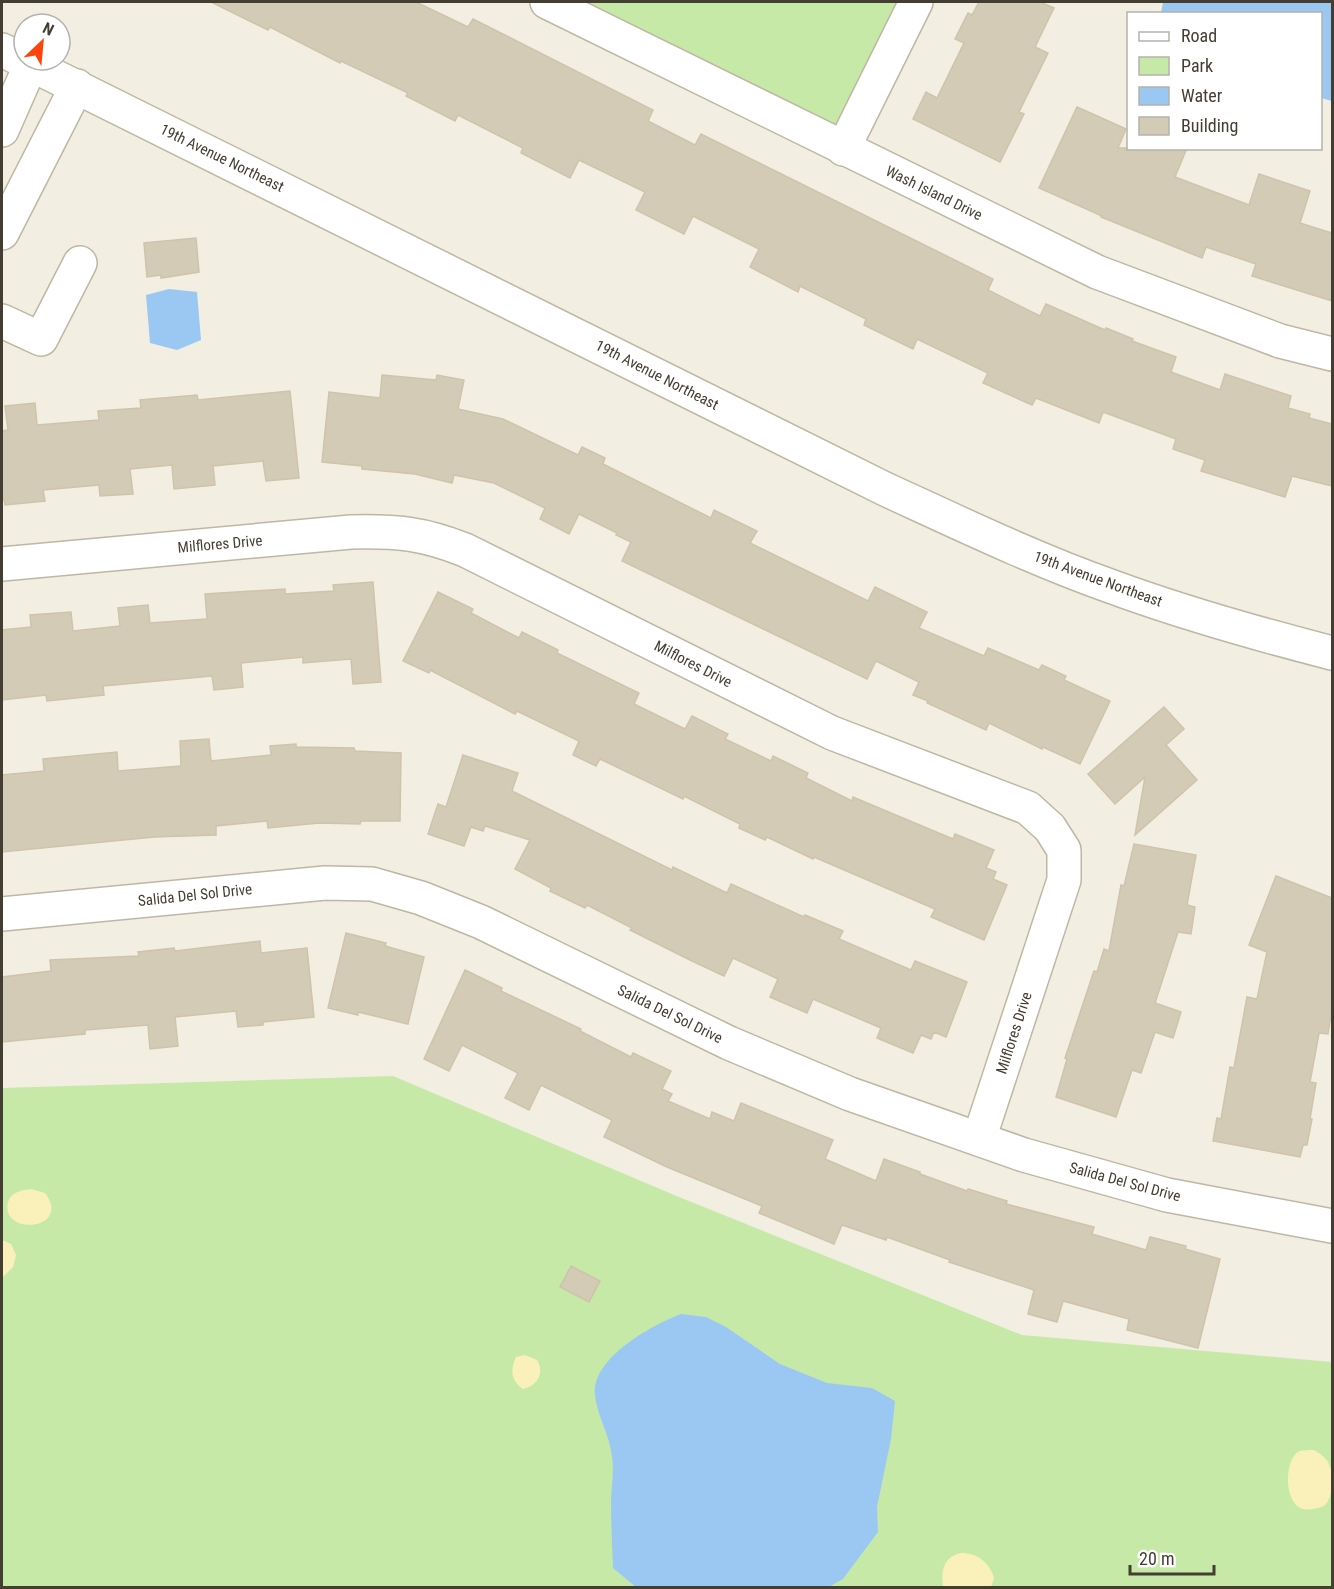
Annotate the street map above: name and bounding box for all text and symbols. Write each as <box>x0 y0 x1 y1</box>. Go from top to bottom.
north arrow <box>12 12 72 72</box>
legend <box>1127 12 1322 150</box>
text: N <box>40 18 57 40</box>
text: Road <box>1181 25 1217 46</box>
text: Park <box>1181 55 1213 76</box>
text: Water <box>1181 85 1223 106</box>
text: Building <box>1181 115 1238 136</box>
street label: 19th Avenue Northeast <box>157 120 287 196</box>
street label: Wash Island Drive <box>883 162 985 224</box>
street label: 19th Avenue Northeast <box>593 336 721 414</box>
street label: Milflores Drive <box>177 531 263 557</box>
street label: 19th Avenue Northeast <box>1031 547 1165 611</box>
street label: Milflores Drive <box>651 637 735 691</box>
street label: Salida Del Sol Drive <box>137 880 253 910</box>
street label: Salida Del Sol Drive <box>615 981 725 1047</box>
street label: Milflores Drive <box>992 990 1036 1076</box>
street label: Salida Del Sol Drive <box>1067 1158 1183 1206</box>
scale bar <box>1130 1538 1214 1576</box>
text: 20 m <box>1139 1548 1174 1569</box>

